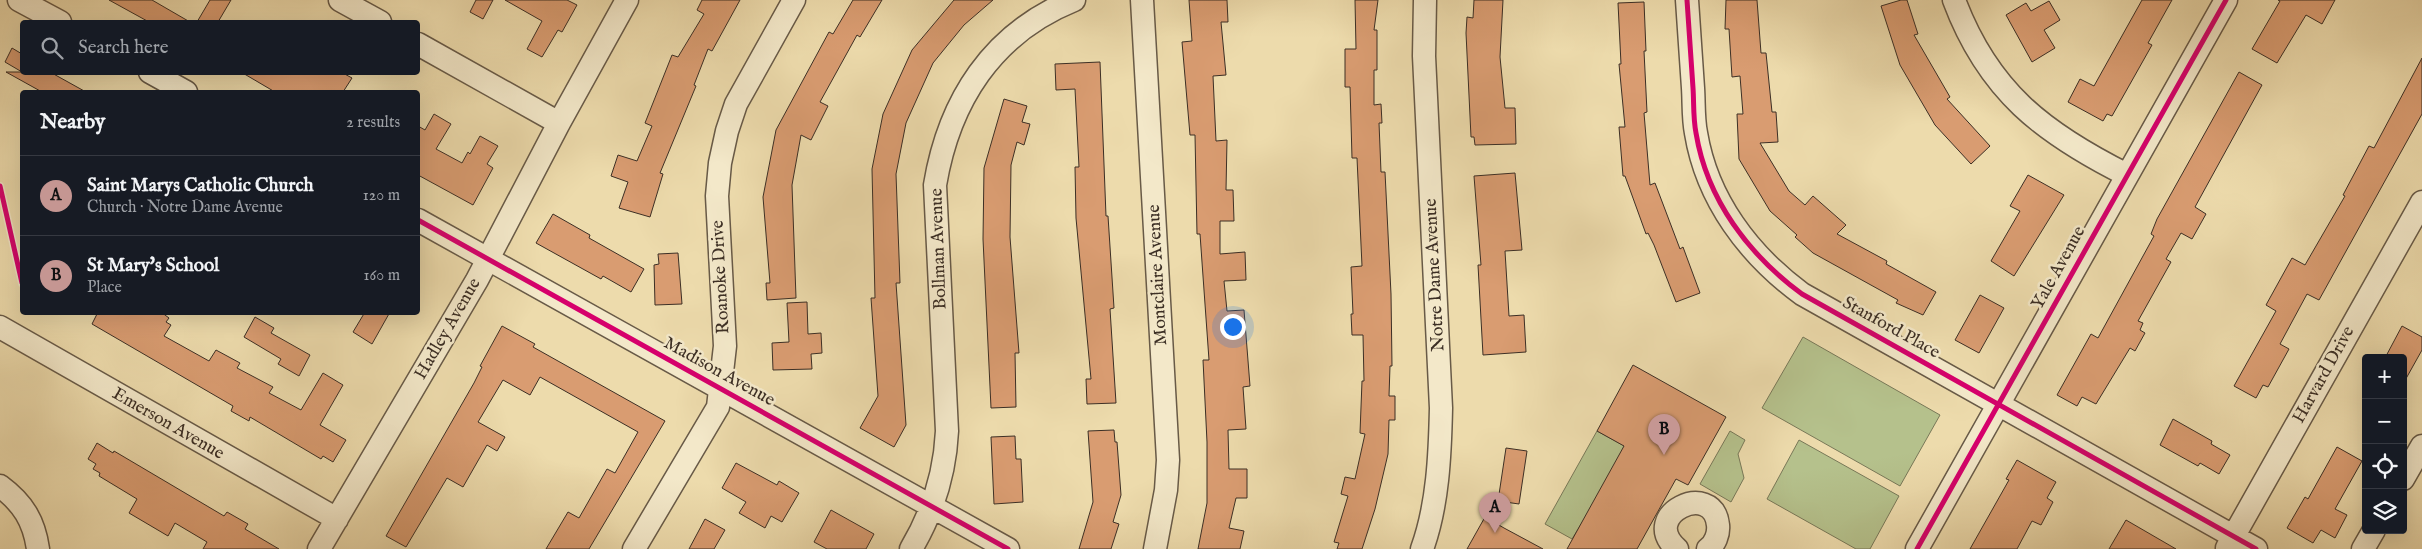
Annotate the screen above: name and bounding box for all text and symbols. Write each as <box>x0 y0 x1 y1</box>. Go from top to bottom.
search box <box>20 20 420 75</box>
icon: search <box>38 34 66 62</box>
text: Search here <box>78 36 169 60</box>
text: Nearby <box>40 109 105 136</box>
text: 2 results <box>346 113 400 133</box>
text: Saint Marys Catholic Church <box>87 174 314 198</box>
text: A <box>51 186 61 206</box>
text: 120 m <box>363 186 400 206</box>
street label: Bollman Avenue <box>925 188 953 310</box>
text: Church · Notre Dame Avenue <box>87 198 283 218</box>
street label: Notre Dame Avenue <box>1420 198 1450 352</box>
street label: Montclaire Avenue <box>1143 204 1173 346</box>
street label: Roanoke Drive <box>707 220 735 334</box>
street label: Yale Avenue <box>2027 222 2091 314</box>
text: St Mary's School <box>87 254 219 278</box>
text: B <box>51 266 61 286</box>
text: 160 m <box>364 266 400 286</box>
street label: Hadley Avenue <box>410 274 486 384</box>
text: Place <box>87 278 122 298</box>
street label: Stanford Place <box>1838 292 1944 364</box>
your location <box>1220 314 1246 340</box>
street label: Harvard Drive <box>2288 322 2360 428</box>
street label: Madison Avenue <box>659 332 779 412</box>
map controls <box>2362 354 2407 534</box>
button: + <box>2362 354 2407 399</box>
street label: Emerson Avenue <box>108 383 228 465</box>
button: − <box>2362 399 2407 444</box>
pin: B <box>1648 414 1680 455</box>
button: locate <box>2362 444 2407 489</box>
button: layers <box>2362 489 2407 534</box>
pin: A <box>1479 492 1511 533</box>

